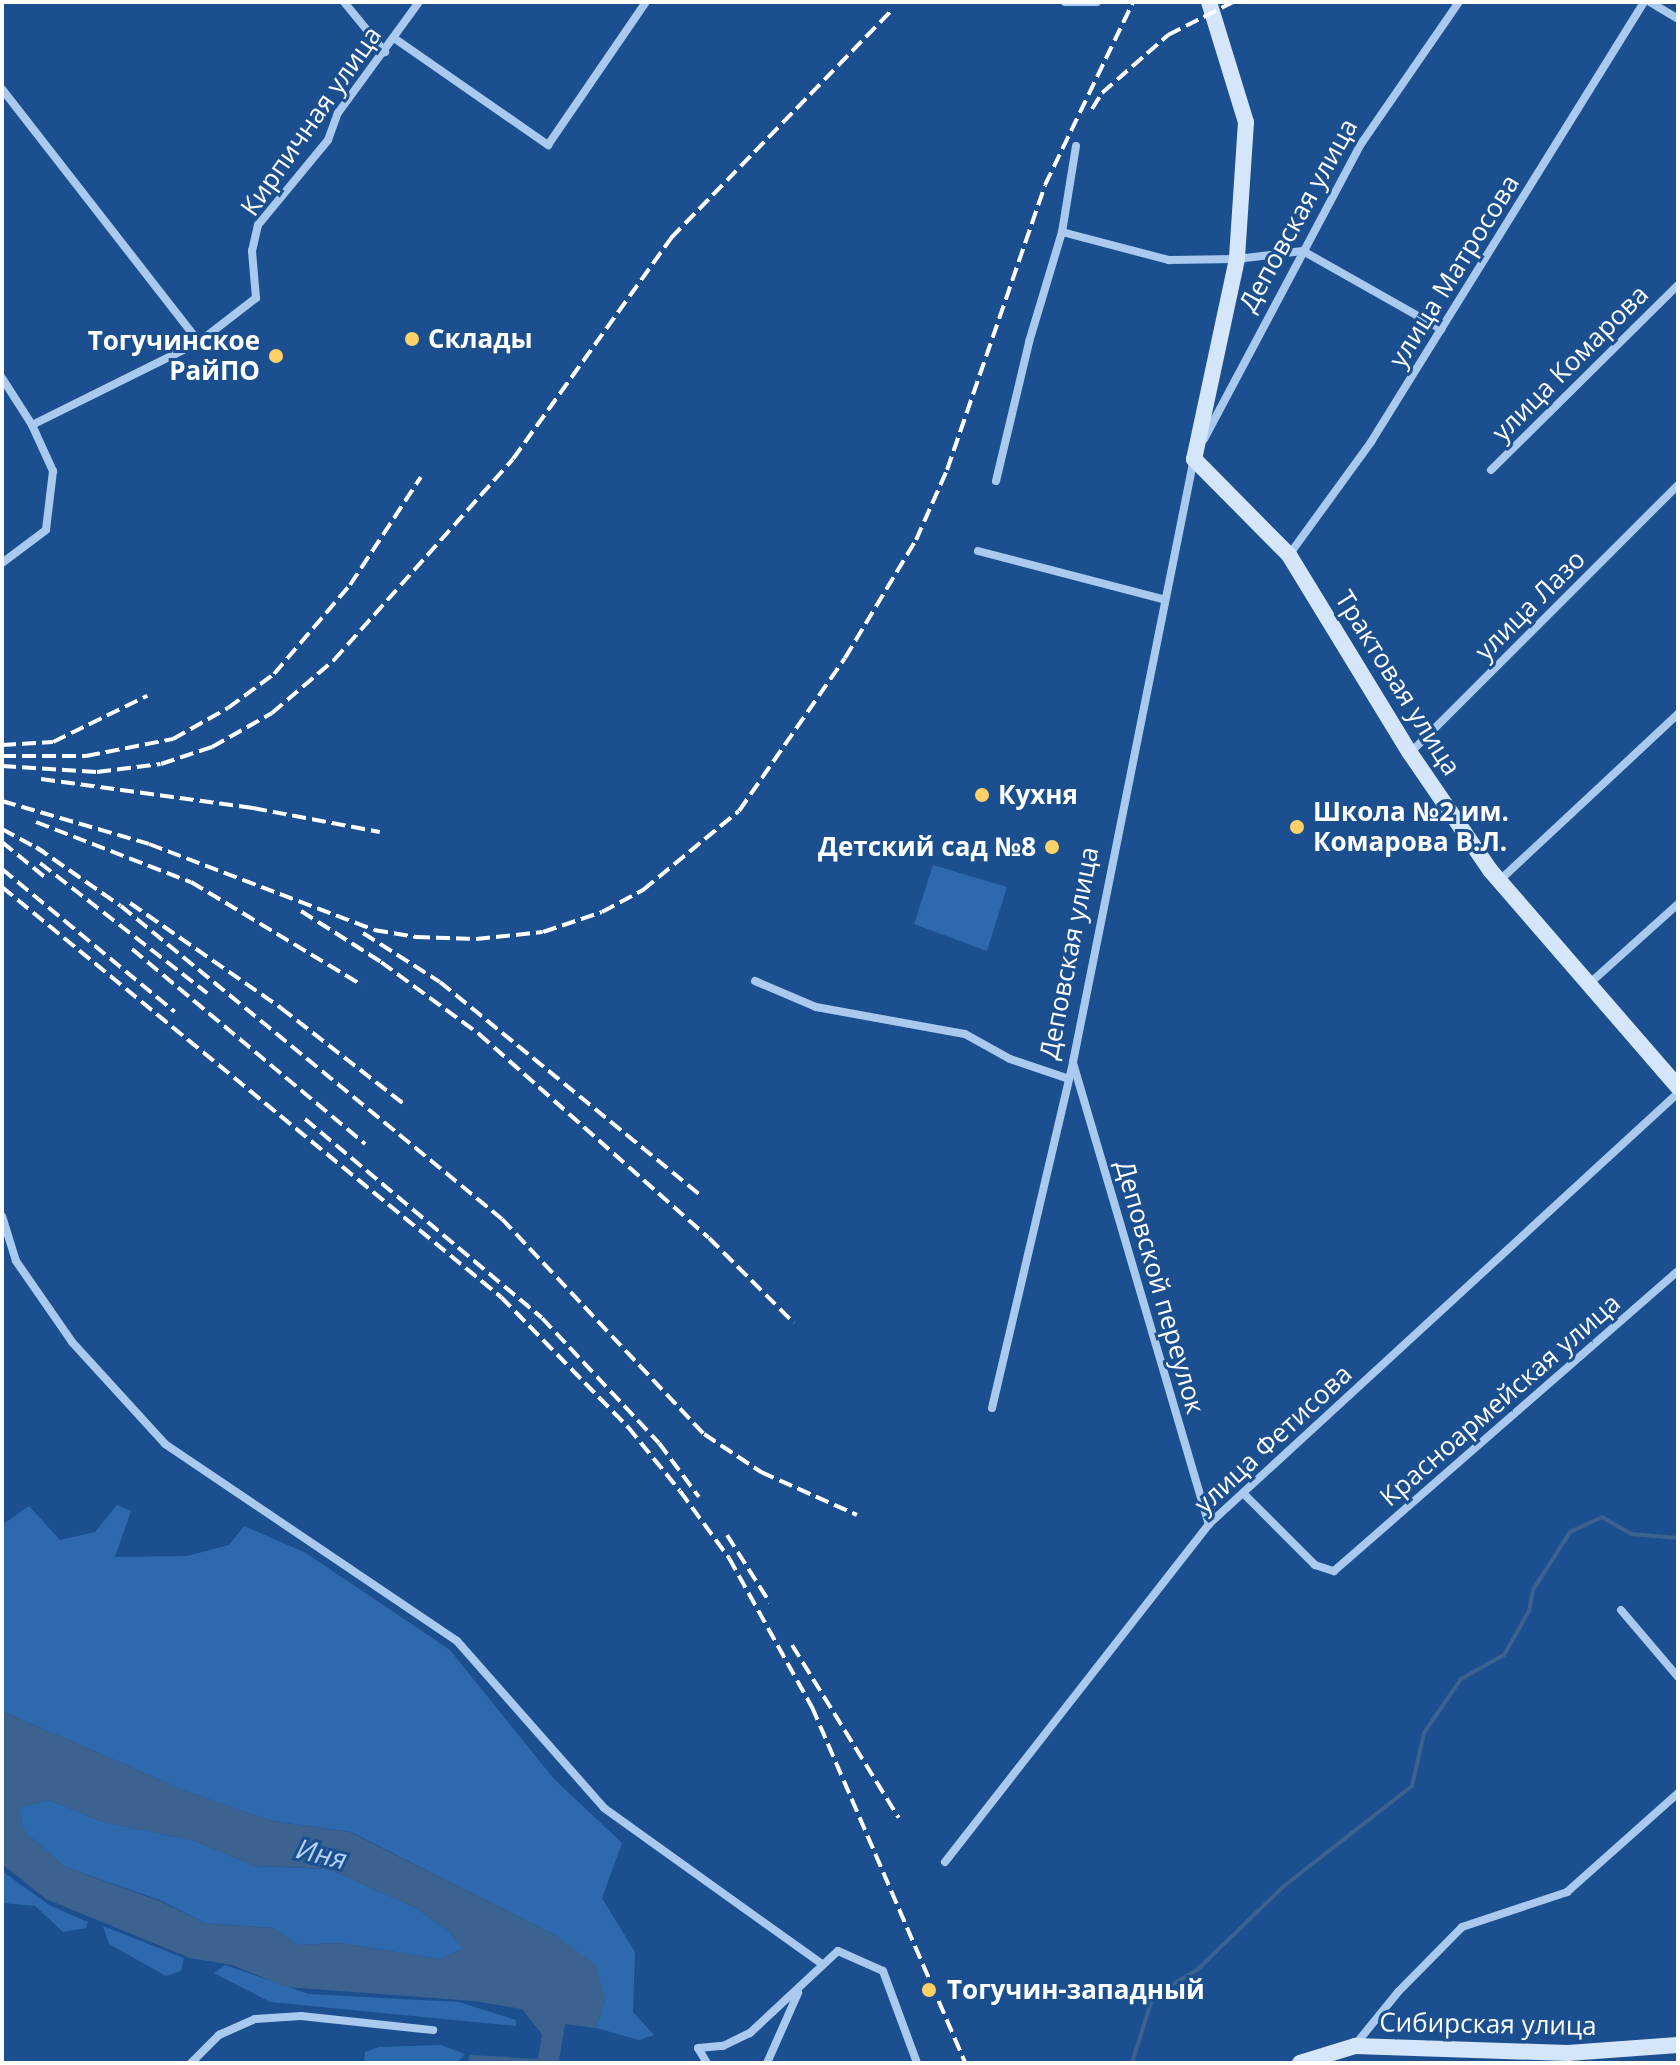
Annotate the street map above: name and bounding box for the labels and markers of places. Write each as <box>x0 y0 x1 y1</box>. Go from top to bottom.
place label: Склады <box>428 323 533 355</box>
place label: Тогучинское РайПО <box>88 325 260 386</box>
marker: Склады <box>403 330 421 348</box>
marker: Тогучинское РайПО <box>267 347 285 365</box>
place label: Кухня <box>998 779 1078 811</box>
marker: Кухня <box>973 786 991 804</box>
place label: Школа №2 им. Комарова В.Л. <box>1313 796 1509 858</box>
marker: Школа №2 им. Комарова В.Л. <box>1288 818 1306 836</box>
place label: Детский сад №8 <box>818 831 1036 863</box>
marker: Детский сад №8 <box>1043 838 1061 856</box>
place label: Тогучин-западный <box>947 1974 1205 2006</box>
marker: Тогучин-западный <box>918 1979 940 2001</box>

